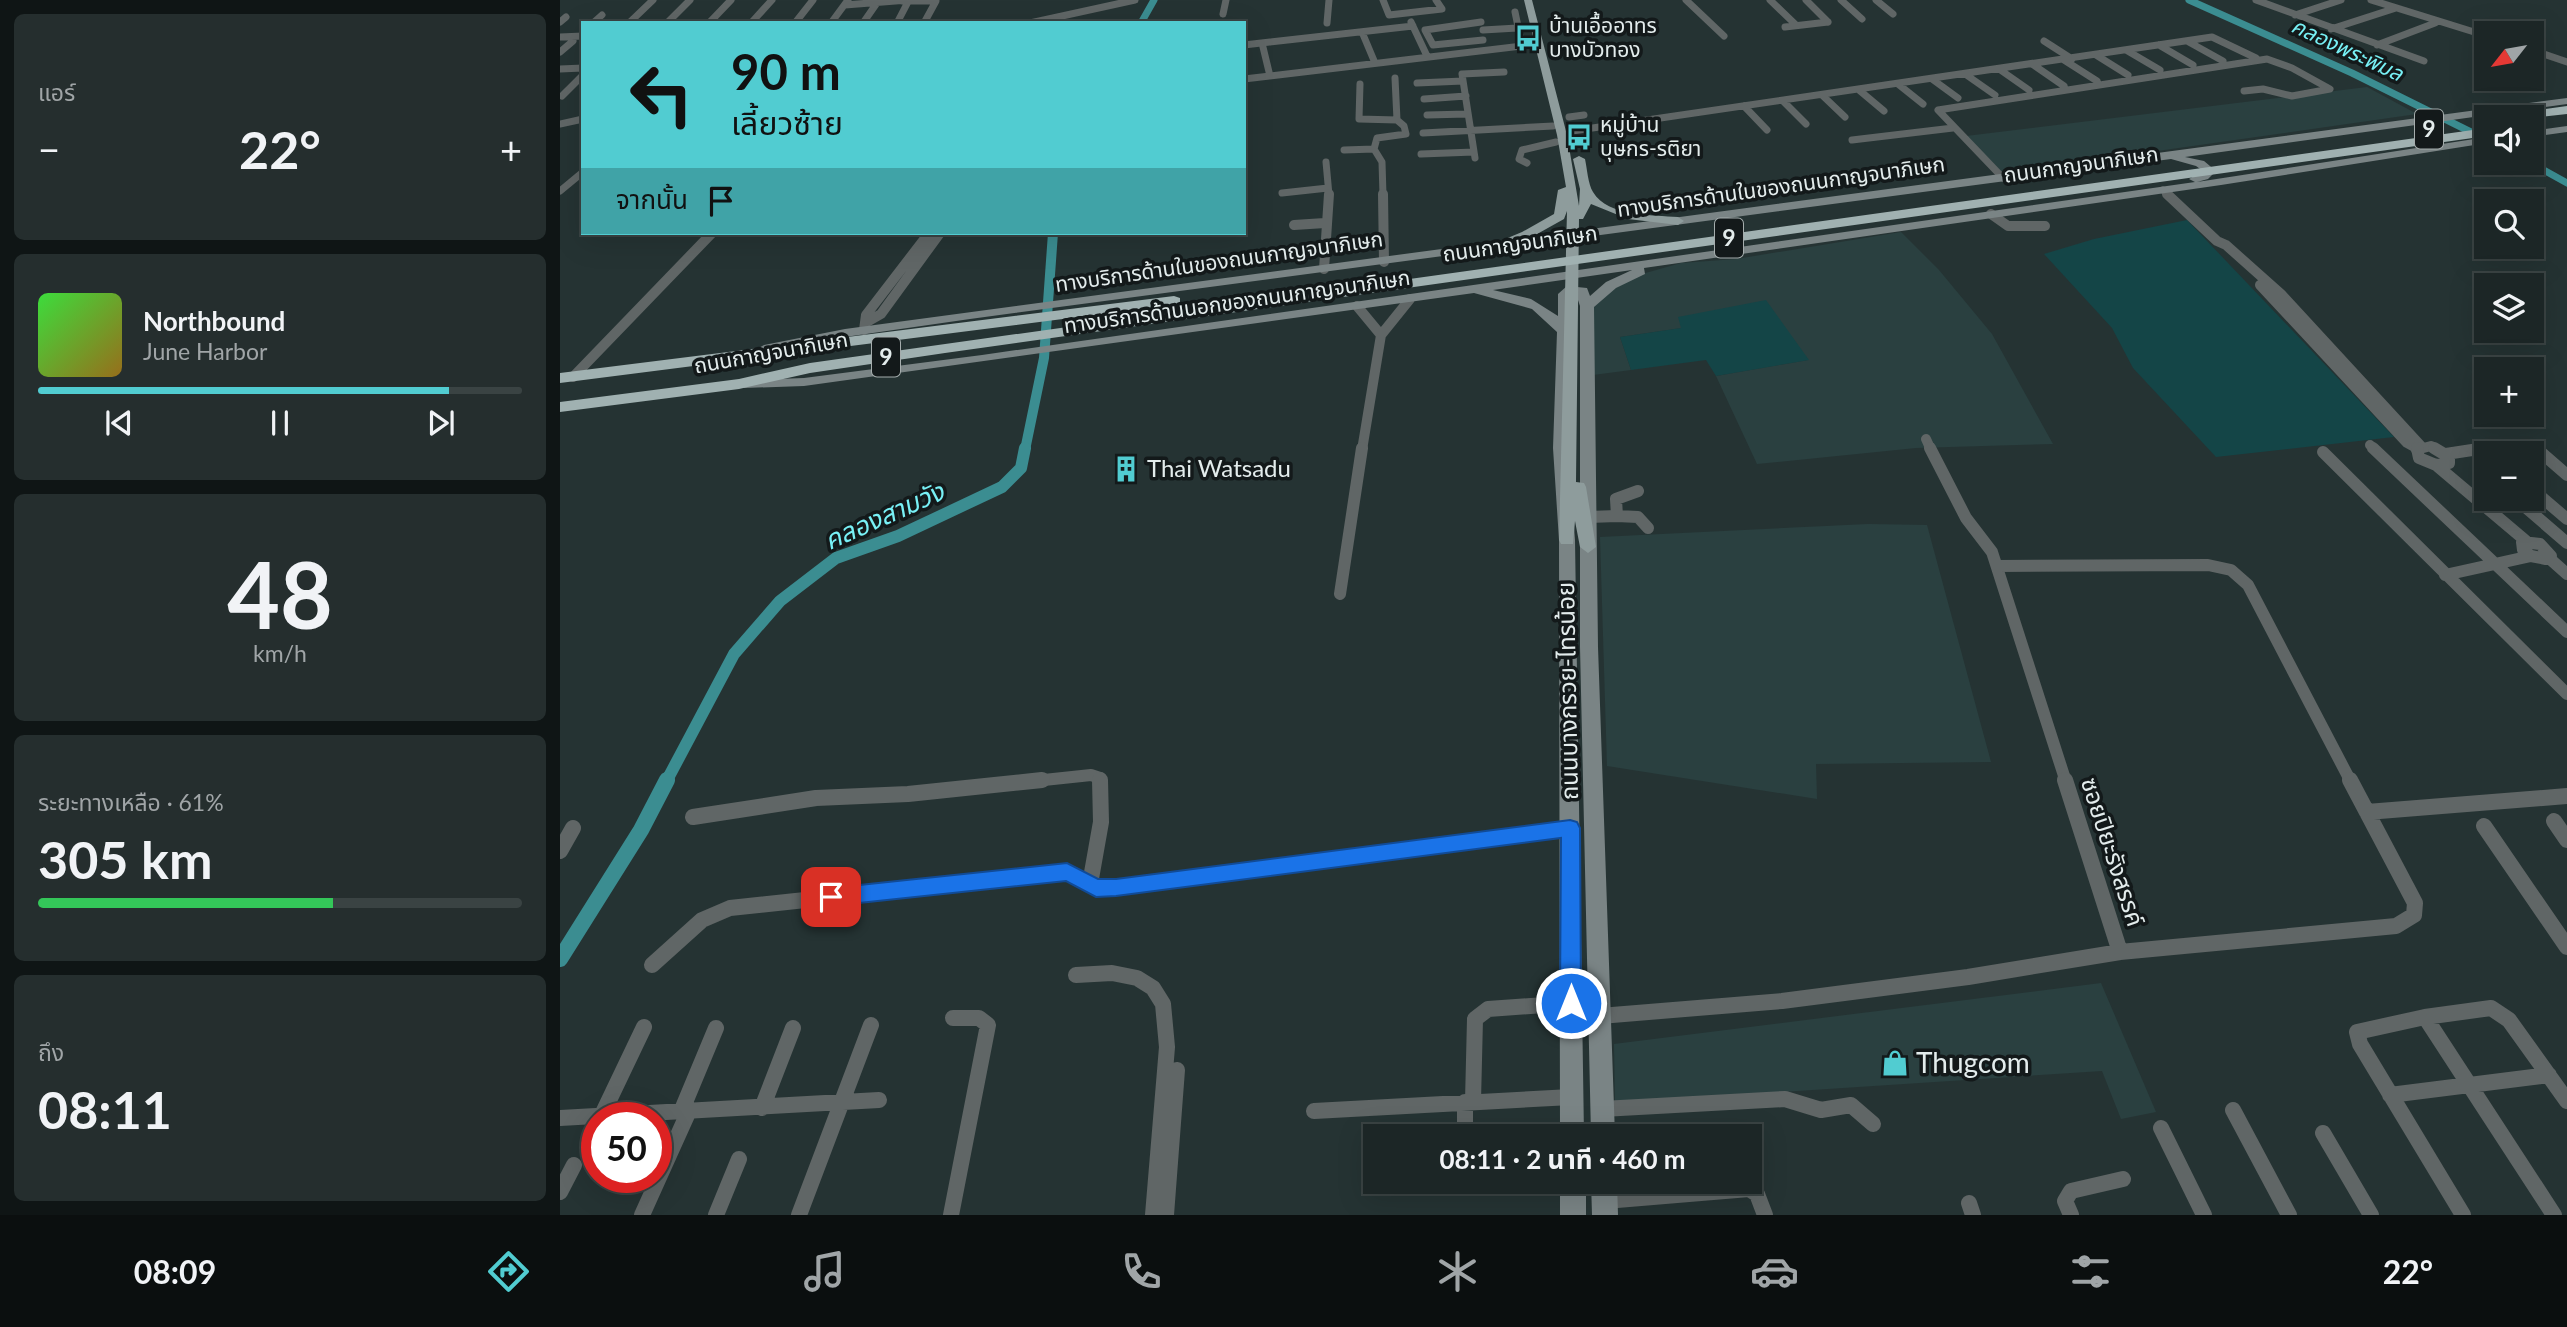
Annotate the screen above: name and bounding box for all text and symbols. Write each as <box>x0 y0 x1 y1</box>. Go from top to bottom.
place label: บ้านเอื้ออาทร บางบัวทอง <box>1549 11 1657 61</box>
water label: คลองพระพิมล <box>2288 12 2408 86</box>
north arrow <box>2474 21 2544 91</box>
map controls <box>2474 21 2544 511</box>
bus stop icon: บ้านเอื้ออาทร บางบัวทอง <box>1513 23 1543 53</box>
text: 90 m <box>731 42 841 100</box>
icon: left <box>616 49 707 140</box>
text: แอร์ <box>38 78 75 106</box>
text: เลี้ยวซ้าย <box>731 103 843 142</box>
button: sound <box>2474 105 2544 175</box>
road number: 9 <box>2415 110 2443 148</box>
place label: หมู่บ้าน บุษกร-รติยา <box>1600 111 1701 162</box>
text: 22° <box>239 118 321 180</box>
bus stop icon: หมู่บ้าน บุษกร-รติยา <box>1564 122 1594 152</box>
text: − <box>38 126 60 172</box>
text: + <box>500 126 522 172</box>
street label: ถนนกาญจนาภิเษก <box>2002 140 2160 187</box>
street label: ทางบริการด้านในของถนนกาญจนาภิเษก <box>1615 150 1946 221</box>
icon: arrive <box>702 182 740 220</box>
text: จากนั้น <box>616 183 688 215</box>
button: search <box>2474 189 2544 259</box>
road number: 9 <box>1715 218 1743 258</box>
street label: ถนนกาญจนาภิเษก <box>1441 219 1599 266</box>
street label: ทางบริการด้านในของถนนกาญจนาภิเษก <box>1053 225 1384 296</box>
street label: ทางบริการด้านนอกของถนนกาญจนาภิเษก <box>1062 264 1412 337</box>
button: layers <box>2474 273 2544 343</box>
text: Northbound <box>143 305 285 337</box>
street label: ถนนกาญจนาภิเษก <box>692 326 850 377</box>
text: June Harbor <box>143 337 267 365</box>
road number: 9 <box>872 338 900 376</box>
button: + <box>2474 357 2544 427</box>
icon: previous <box>100 404 138 442</box>
icon: pause <box>261 404 299 442</box>
icon: next <box>422 404 460 442</box>
button: − <box>2474 441 2544 511</box>
place label: Thai Watsadu <box>1147 453 1291 482</box>
building icon: Thai Watsadu <box>1111 454 1141 484</box>
water label: คลองสามวัง <box>819 474 949 556</box>
text: 48 <box>227 539 333 648</box>
street label: ถนนบางกรวย-ไทรน้อย <box>1550 582 1583 800</box>
text: km/h <box>253 639 307 667</box>
street label: ซอยปิยะรังสรรค์ <box>2076 773 2151 930</box>
text: ระยะทางเหลือ · 61% <box>38 788 224 816</box>
text: 305 km <box>38 828 212 890</box>
pin <box>801 867 861 927</box>
icon: arrive <box>812 878 850 916</box>
position arrow <box>1534 966 1608 1040</box>
text: ถึง <box>38 1038 64 1066</box>
place label: Thugcom <box>1916 1045 2030 1079</box>
shop icon: Thugcom <box>1880 1048 1910 1078</box>
text: 08:11 <box>38 1078 172 1140</box>
speed limit sign: 50 <box>581 1102 672 1193</box>
text: 08:11 · 2 นาที · 460 m <box>1439 1143 1686 1175</box>
icon: directions <box>484 1247 533 1296</box>
icon: music <box>800 1247 849 1296</box>
icon: phone <box>1117 1247 1166 1296</box>
icon: climate <box>1433 1247 1482 1296</box>
icon: car <box>1750 1247 1799 1296</box>
icon: filters <box>2066 1247 2115 1296</box>
text: 08:09 <box>134 1252 216 1291</box>
text: 22° <box>2383 1252 2433 1291</box>

